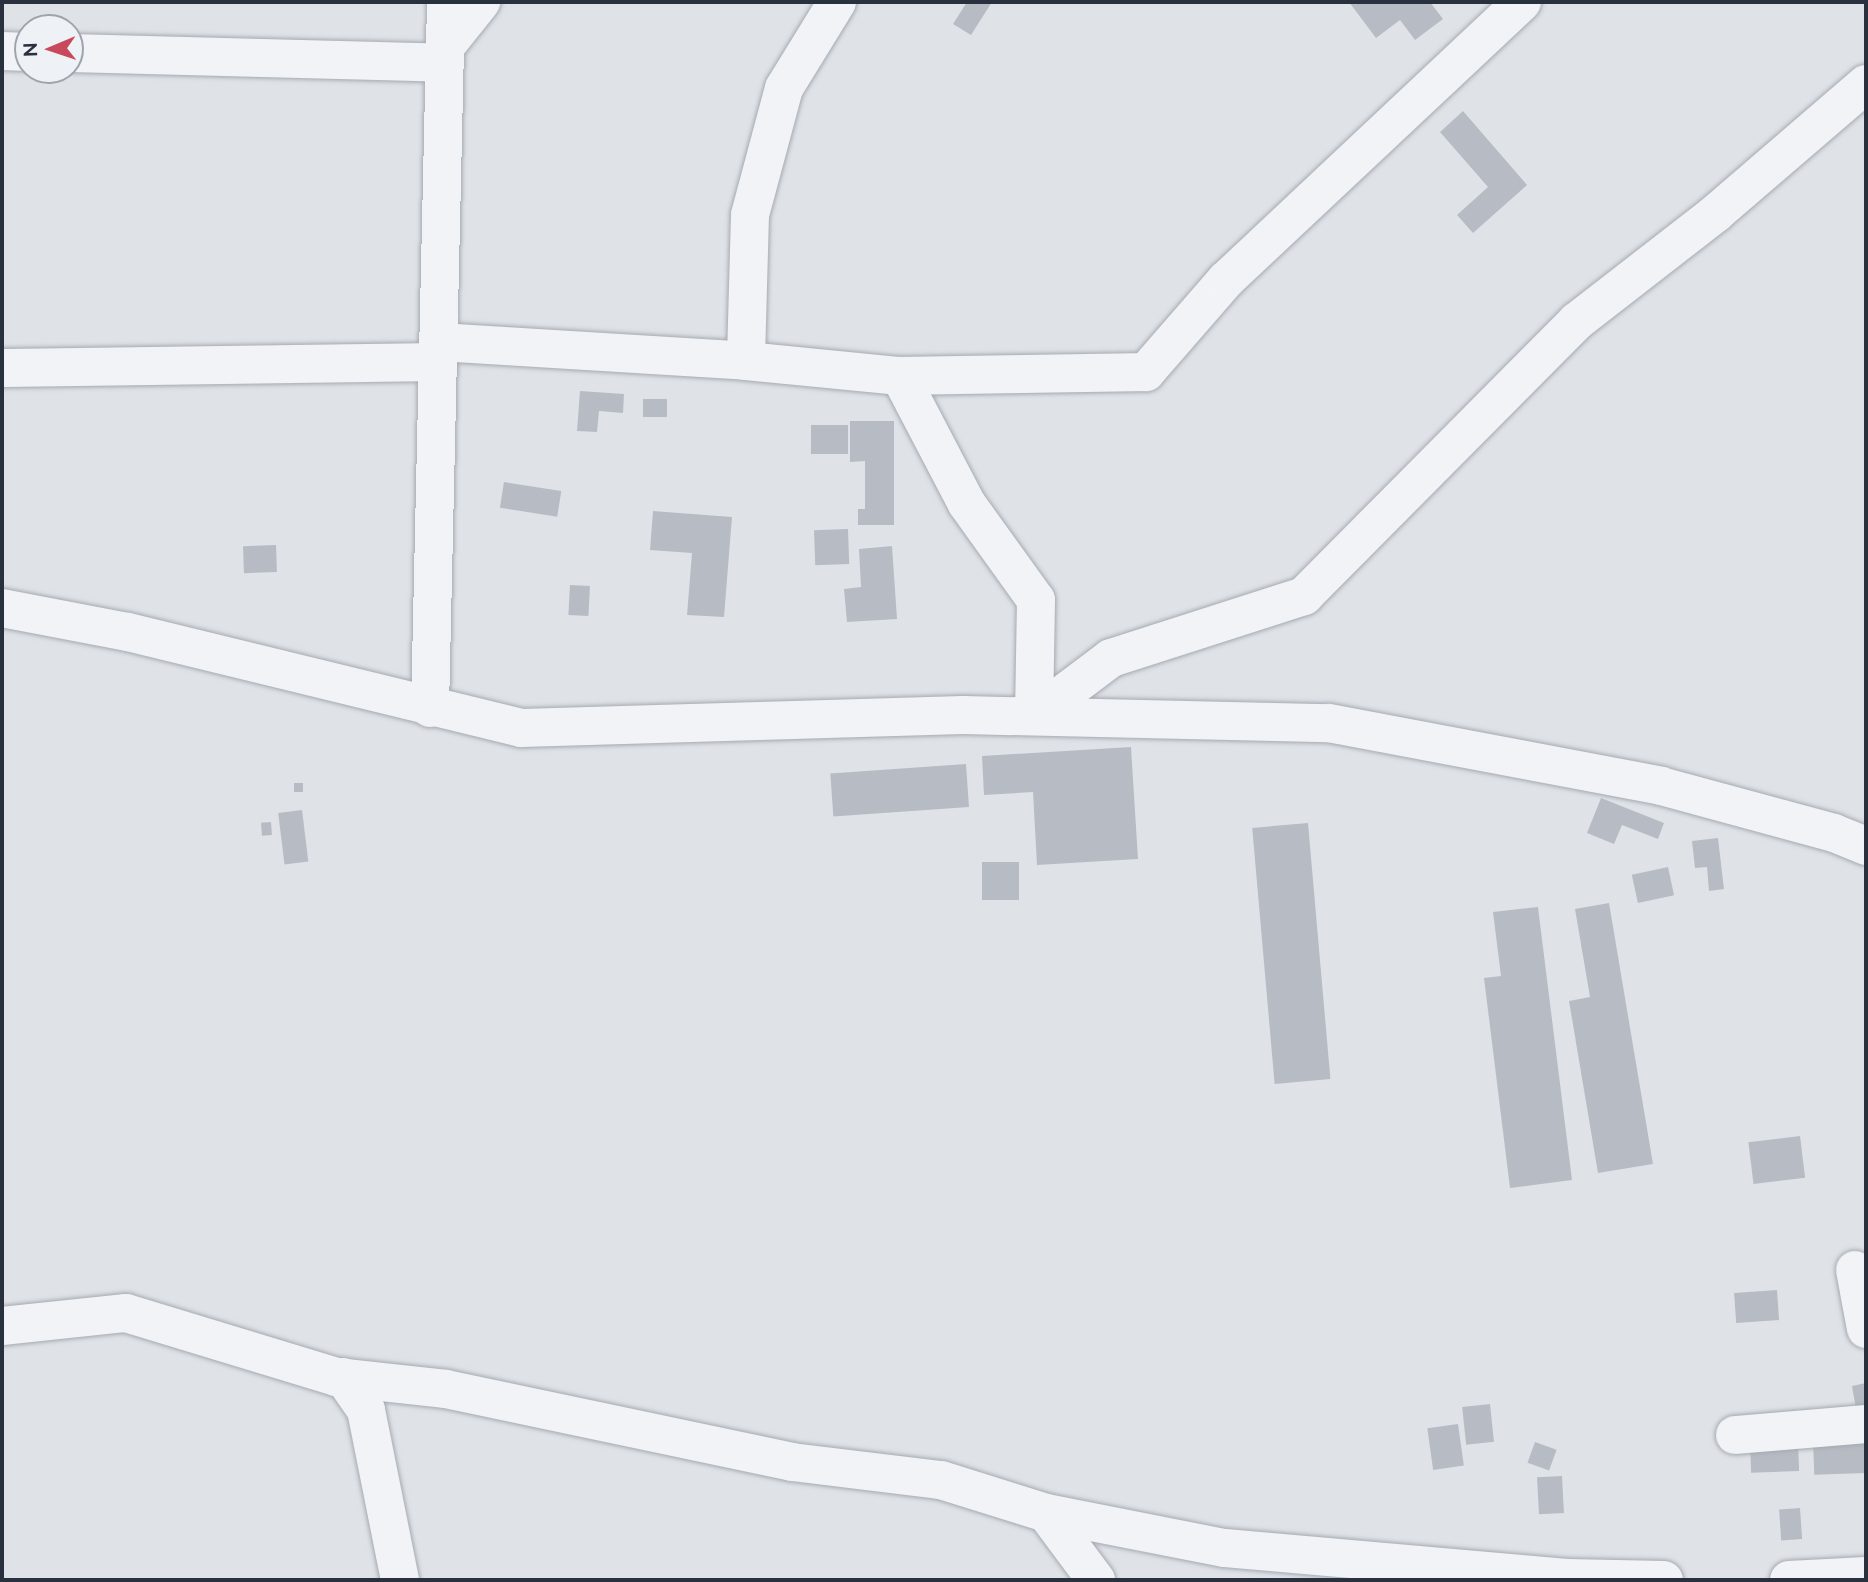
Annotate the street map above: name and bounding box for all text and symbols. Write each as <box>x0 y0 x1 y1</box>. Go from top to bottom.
north arrow <box>14 14 84 84</box>
text: N <box>19 42 41 57</box>

